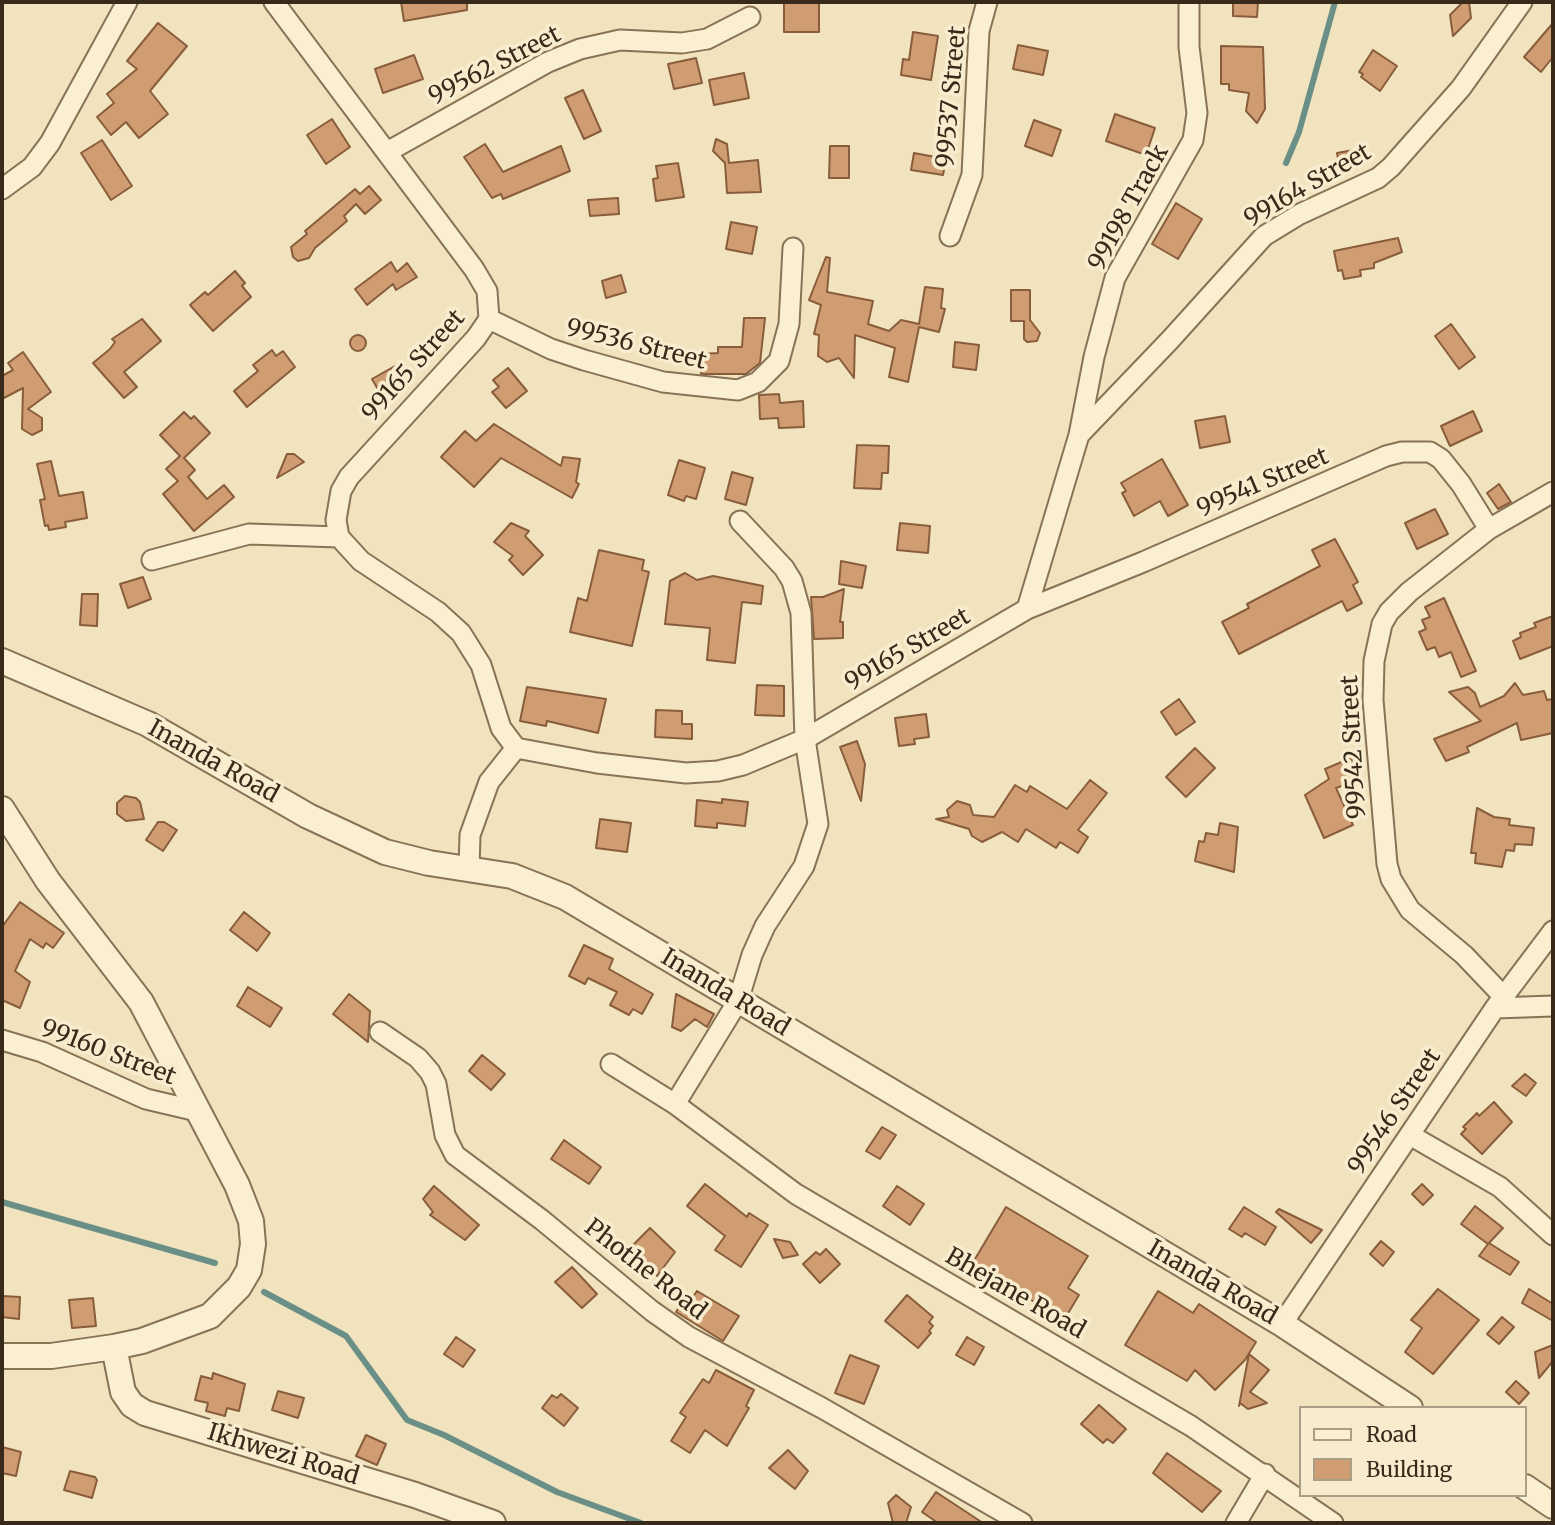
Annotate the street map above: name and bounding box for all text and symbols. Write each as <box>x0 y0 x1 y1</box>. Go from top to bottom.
street label: 99562 Street <box>424 20 566 112</box>
street label: 99537 Street <box>931 25 973 169</box>
street label: 99164 Street <box>1239 138 1377 234</box>
street label: 99198 Track <box>1083 140 1175 276</box>
street label: 99165 Street <box>356 304 472 428</box>
street label: 99536 Street <box>563 314 709 376</box>
street label: 99541 Street <box>1193 442 1333 524</box>
street label: 99165 Street <box>840 603 976 697</box>
street label: 99542 Street <box>1336 674 1372 820</box>
street label: Inanda Road <box>143 714 283 810</box>
street label: Inanda Road <box>656 943 794 1043</box>
street label: 99160 Street <box>36 1014 180 1092</box>
street label: 99546 Street <box>1342 1044 1448 1180</box>
street label: Phothe Road <box>578 1214 712 1326</box>
street label: Inanda Road <box>1142 1234 1282 1332</box>
street label: Bhejane Road <box>940 1242 1090 1346</box>
legend <box>1300 1406 1527 1497</box>
street label: Ikhwezi Road <box>204 1418 362 1492</box>
text: Road <box>1366 1421 1417 1448</box>
text: Building <box>1366 1456 1452 1483</box>

